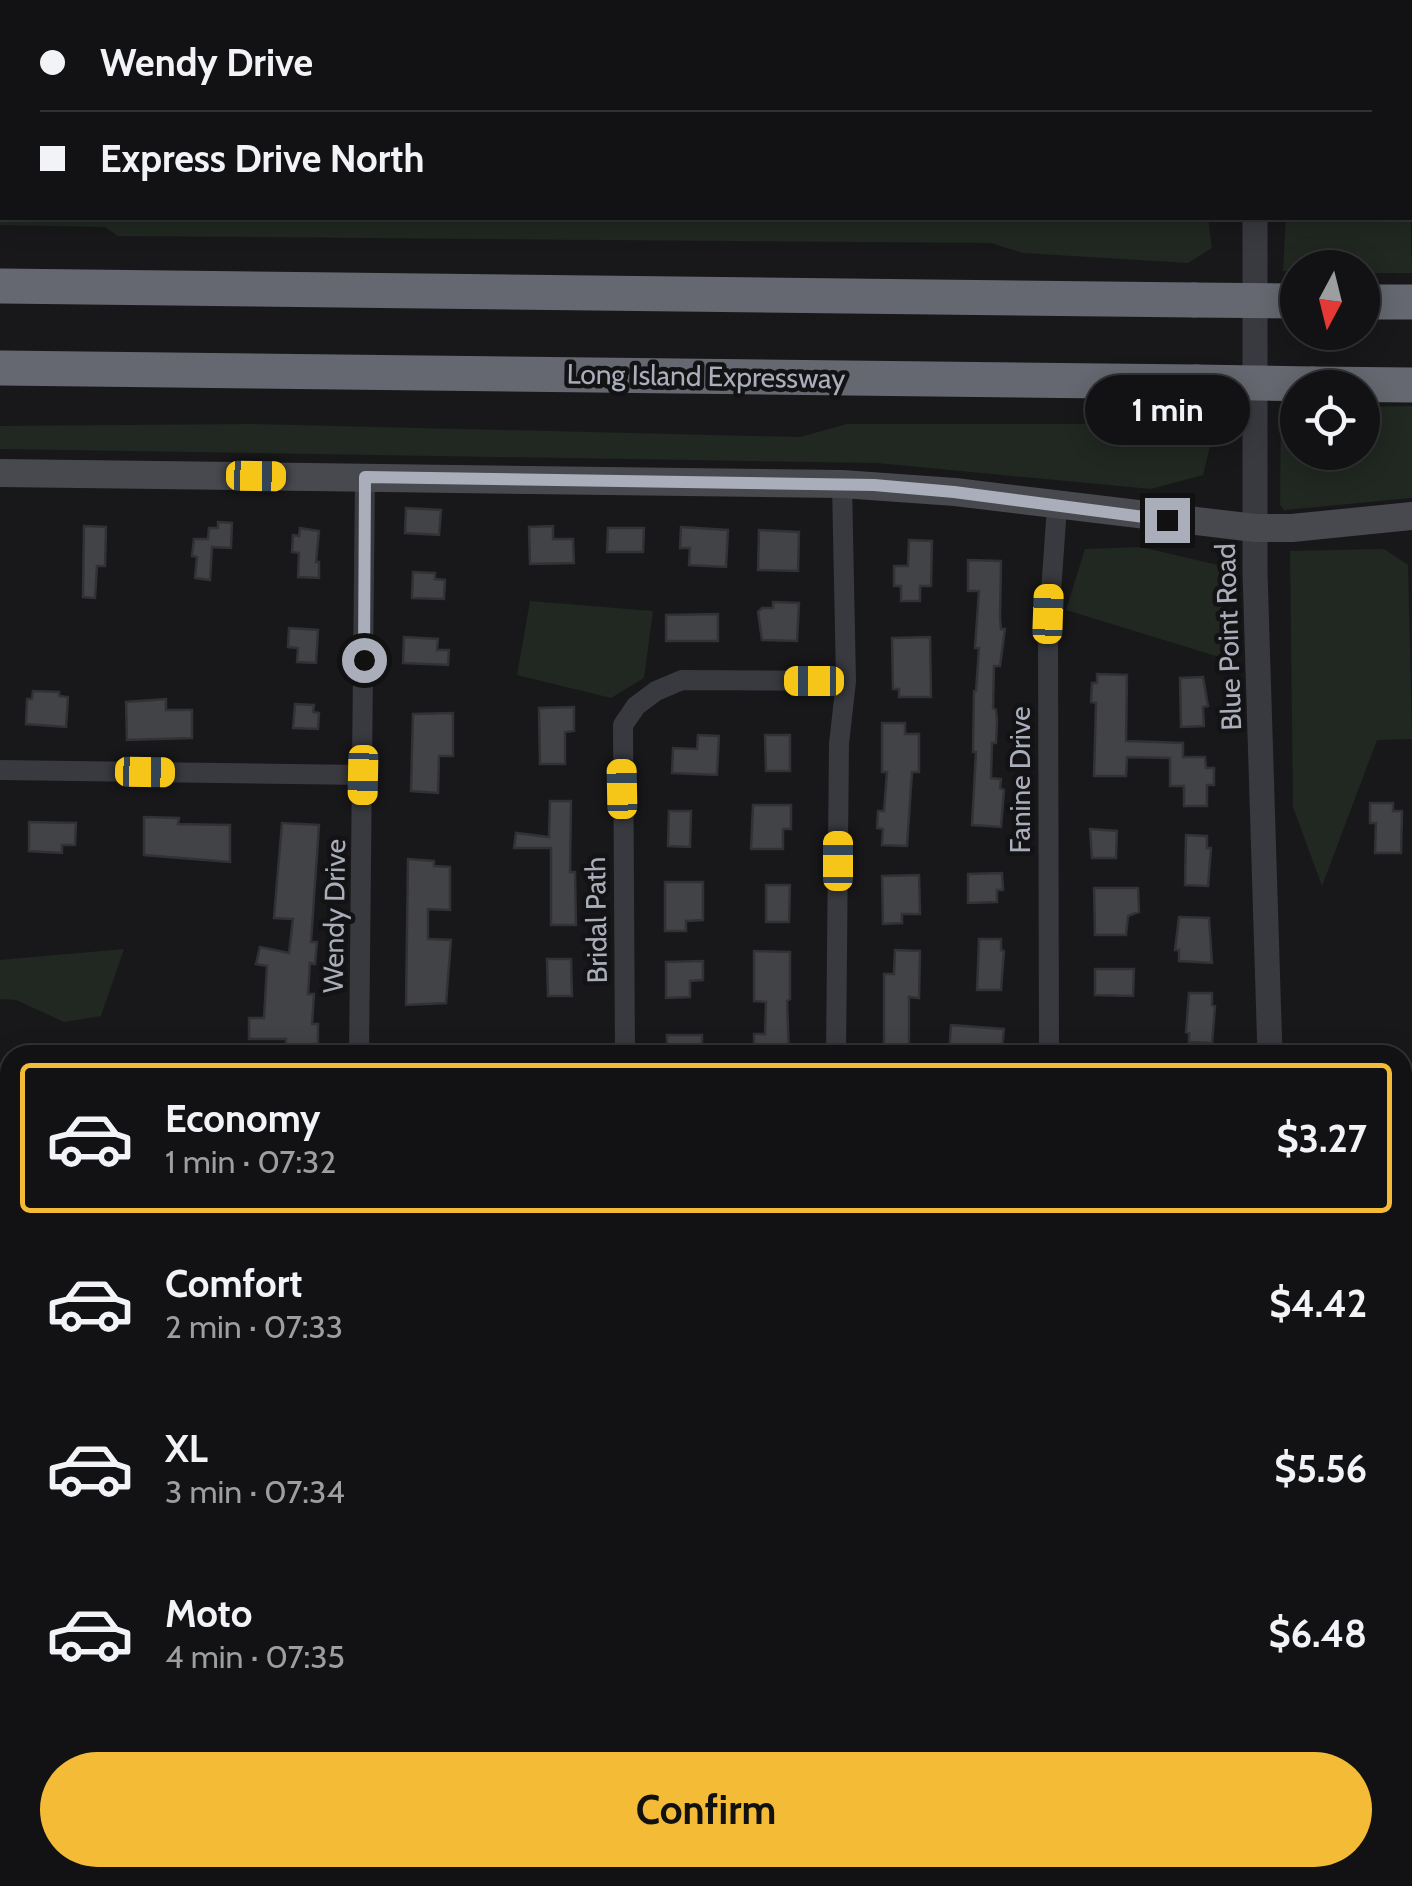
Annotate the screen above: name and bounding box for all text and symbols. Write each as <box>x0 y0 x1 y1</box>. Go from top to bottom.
text: Wendy Drive <box>100 39 313 86</box>
text: Express Drive North <box>100 135 424 182</box>
north arrow <box>1280 250 1380 350</box>
map controls <box>1280 250 1380 470</box>
street label: Long Island Expressway <box>566 357 846 395</box>
button: locate <box>1280 370 1380 470</box>
callout: 1 min <box>1084 375 1250 445</box>
text: 1 min <box>1131 390 1204 429</box>
car <box>226 460 286 492</box>
route end <box>1145 498 1190 543</box>
street label: Blue Point Road <box>1208 543 1248 731</box>
car <box>1032 583 1064 645</box>
route start <box>342 638 387 683</box>
car <box>784 666 844 696</box>
street label: Fanine Drive <box>1003 706 1037 854</box>
car <box>347 745 379 805</box>
car <box>115 756 175 788</box>
car <box>606 759 638 819</box>
car <box>823 831 853 891</box>
street label: Wendy Drive <box>316 839 352 993</box>
street label: Bridal Path <box>578 856 614 984</box>
icon: car <box>45 1093 135 1183</box>
text: Economy <box>165 1095 320 1142</box>
text: $3.27 <box>1277 1115 1367 1162</box>
text: 1 min · 07:32 <box>165 1142 336 1181</box>
icon: car <box>45 1258 135 1348</box>
text: Comfort <box>165 1260 302 1307</box>
text: $4.42 <box>1269 1280 1367 1327</box>
text: 2 min · 07:33 <box>165 1307 343 1346</box>
icon: car <box>45 1423 135 1513</box>
text: XL <box>165 1425 208 1472</box>
text: $5.56 <box>1274 1445 1367 1492</box>
text: 3 min · 07:34 <box>165 1472 345 1511</box>
icon: car <box>45 1588 135 1678</box>
text: Moto <box>165 1590 252 1637</box>
text: $6.48 <box>1269 1610 1367 1657</box>
text: 4 min · 07:35 <box>165 1637 345 1676</box>
button: Confirm <box>40 1752 1372 1867</box>

